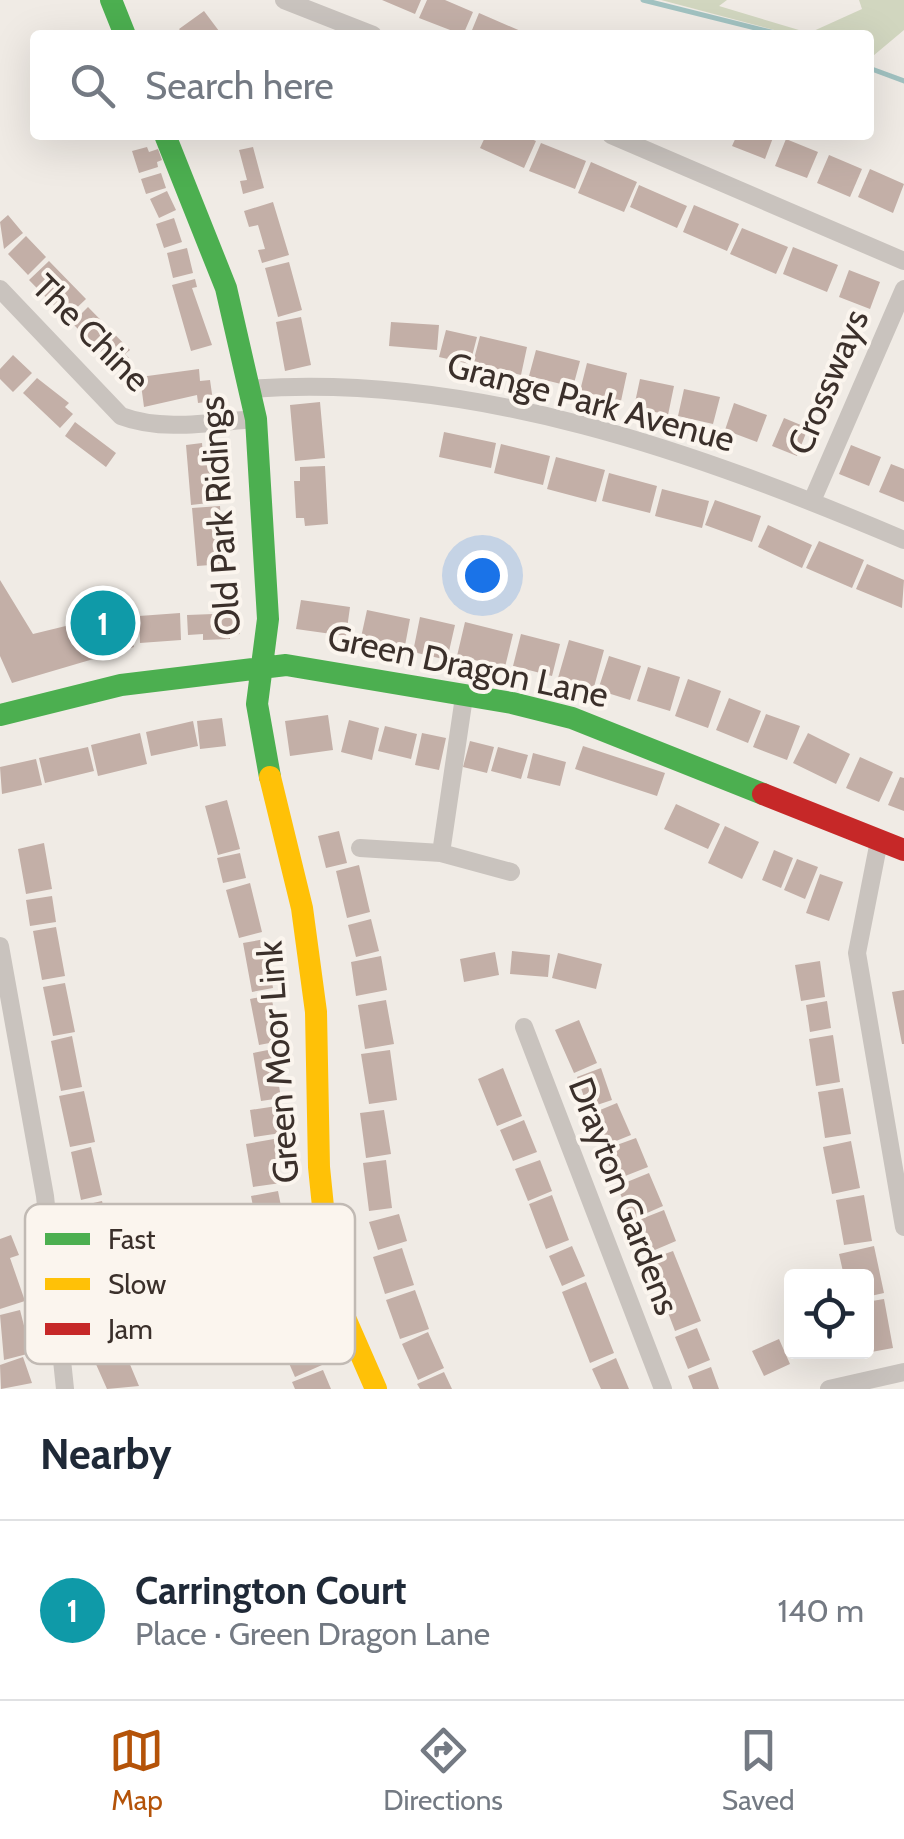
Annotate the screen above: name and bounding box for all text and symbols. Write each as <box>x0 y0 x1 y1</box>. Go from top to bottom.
search box <box>30 30 874 140</box>
icon: search <box>65 58 120 113</box>
text: Search here <box>145 62 334 109</box>
street label: The Chine <box>24 265 159 400</box>
street label: Crossways <box>778 303 877 461</box>
street label: Grange Park Avenue <box>443 342 739 461</box>
street label: Old Park Ridings <box>190 395 249 637</box>
your location <box>457 550 508 601</box>
pin: 1 <box>70 586 136 660</box>
street label: Green Dragon Lane <box>324 615 612 716</box>
street label: Green Moor Link <box>248 939 307 1185</box>
street label: Drayton Gardens <box>560 1071 689 1320</box>
legend <box>25 1204 355 1364</box>
text: Fast <box>108 1222 156 1256</box>
text: Slow <box>108 1267 166 1301</box>
map controls <box>784 1269 874 1359</box>
button: locate <box>784 1269 874 1359</box>
text: Jam <box>107 1312 153 1346</box>
text: Nearby <box>40 1428 172 1480</box>
text: Carrington Court <box>135 1567 407 1614</box>
text: 1 <box>67 1591 78 1630</box>
text: 140 m <box>777 1591 864 1630</box>
text: Place · Green Dragon Lane <box>135 1614 490 1653</box>
tab: Map <box>109 1723 164 1817</box>
tab: Directions <box>383 1723 503 1817</box>
tab: Saved <box>722 1723 795 1817</box>

